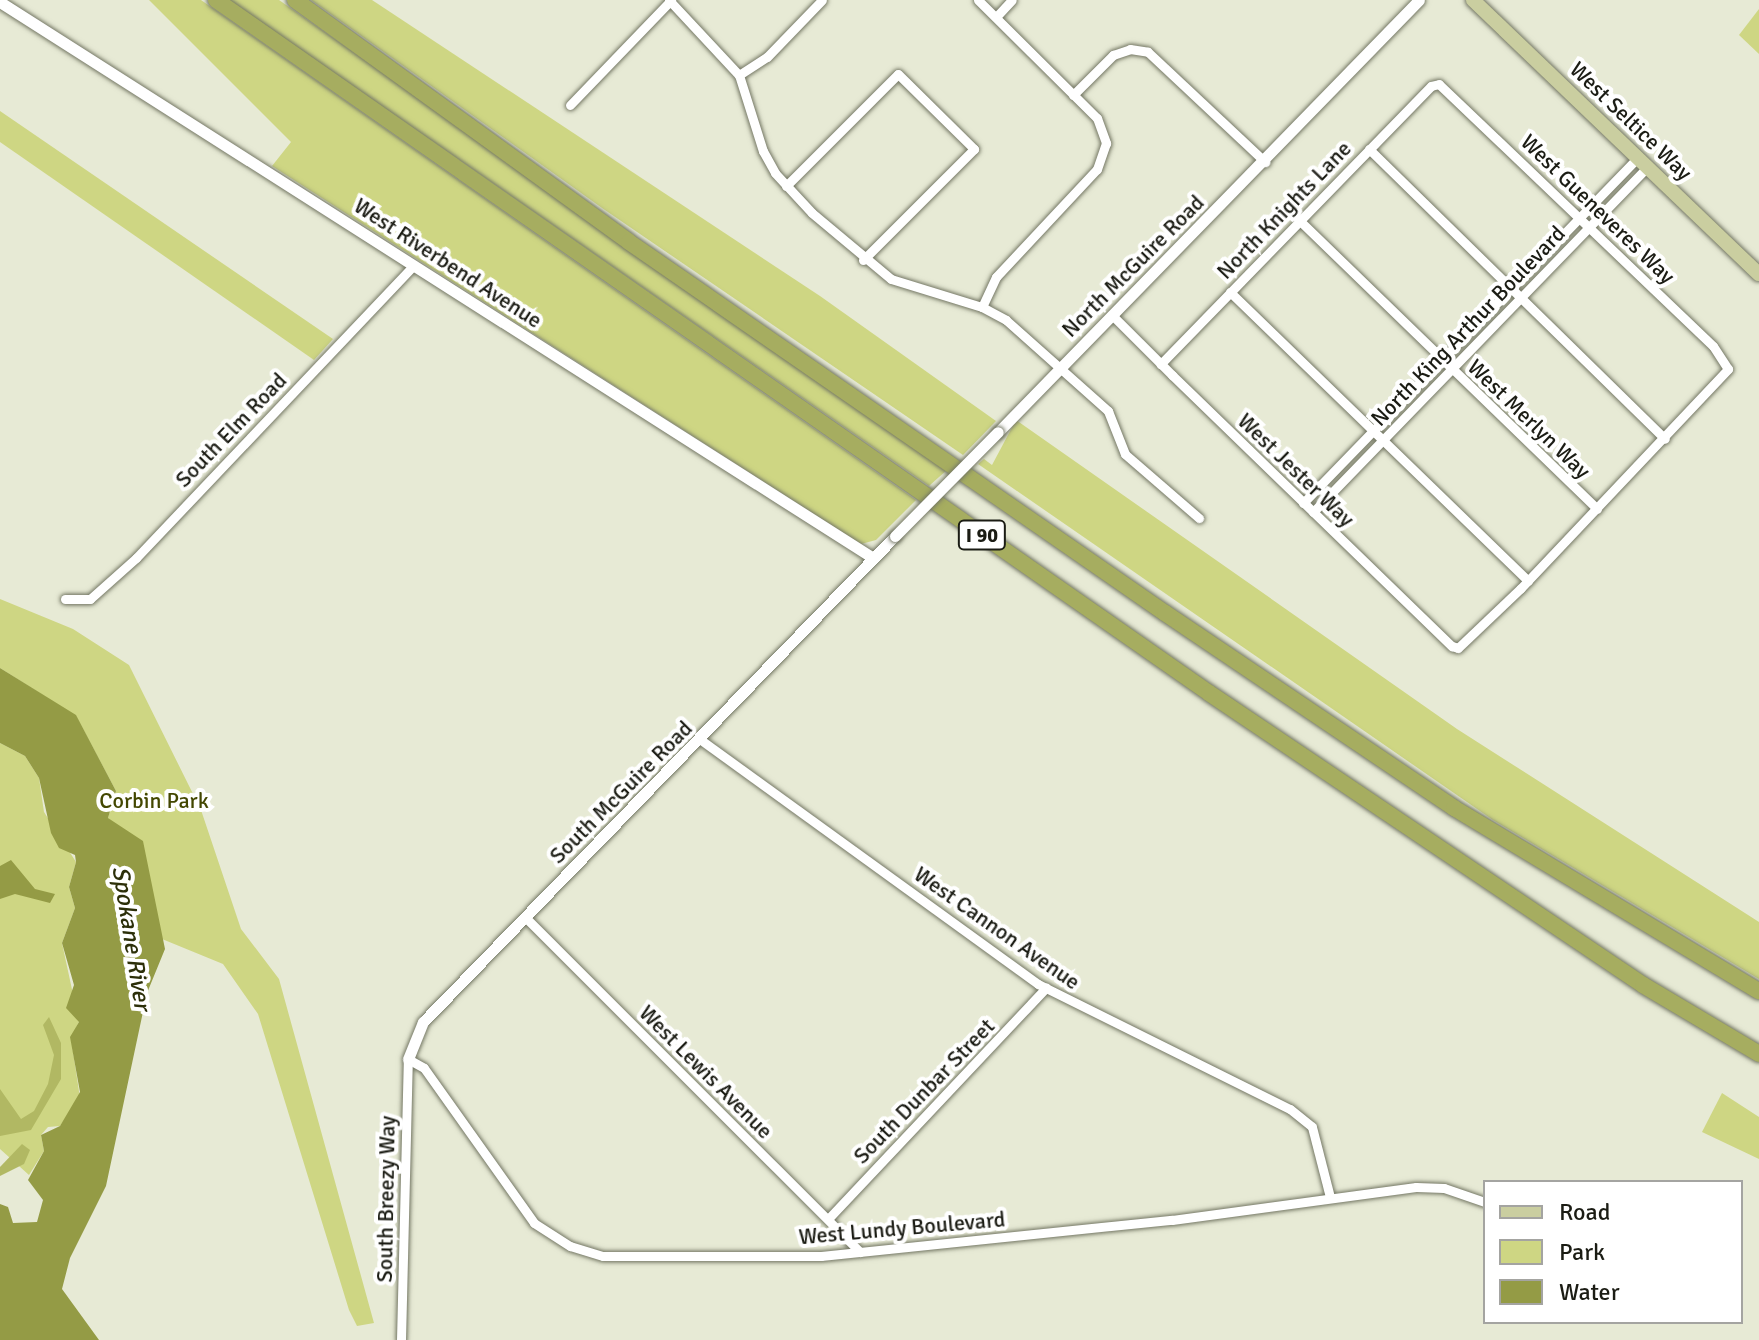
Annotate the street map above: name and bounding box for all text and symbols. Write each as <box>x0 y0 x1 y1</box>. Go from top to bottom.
street label: West Seltice Way <box>1565 56 1697 186</box>
street label: West Gueneveres Way <box>1516 129 1680 289</box>
street label: North Knights Lane <box>1211 135 1357 285</box>
street label: North McGuire Road <box>1056 189 1210 343</box>
street label: West Riverbend Avenue <box>349 192 547 334</box>
street label: North King Arthur Boulevard <box>1365 220 1571 432</box>
street label: West Merlyn Way <box>1462 354 1596 484</box>
street label: South Elm Road <box>170 367 292 493</box>
street label: West Jester Way <box>1232 408 1360 532</box>
road number: I 90 <box>956 519 1008 551</box>
street label: South McGuire Road <box>544 715 698 869</box>
park label: Corbin Park <box>99 788 209 814</box>
street label: West Cannon Avenue <box>909 861 1085 995</box>
water label: Spokane River <box>105 864 157 1012</box>
street label: West Lewis Avenue <box>634 1000 778 1144</box>
street label: South Dunbar Street <box>848 1013 1000 1169</box>
street label: South Breezy Way <box>371 1115 401 1283</box>
legend <box>1483 1180 1743 1324</box>
text: Road <box>1559 1197 1610 1227</box>
street label: West Lundy Boulevard <box>798 1206 1006 1250</box>
text: Park <box>1559 1237 1605 1267</box>
text: Water <box>1559 1277 1619 1307</box>

